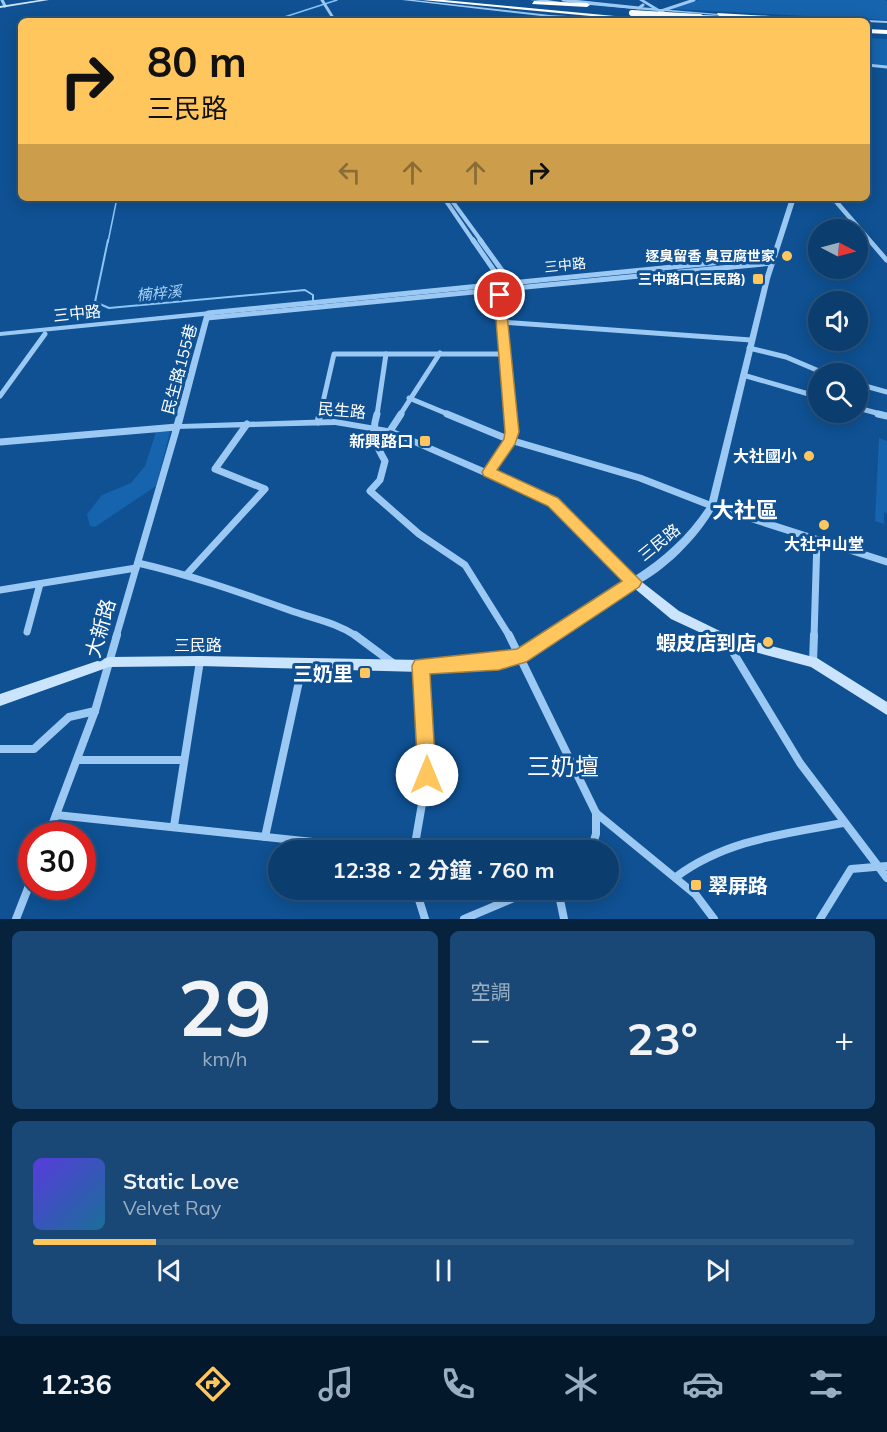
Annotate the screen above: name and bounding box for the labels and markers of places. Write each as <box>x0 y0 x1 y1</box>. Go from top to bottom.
place label: 逐臭留香 臭豆腐世家 <box>645 247 775 265</box>
marker: 逐臭留香 臭豆腐世家 <box>780 249 794 263</box>
pin <box>474 269 525 320</box>
place label: 三中路口(三民路) <box>638 270 746 288</box>
marker: 三中路口(三民路) <box>751 272 765 286</box>
place label: 新興路口 <box>349 431 413 451</box>
marker: 新興路口 <box>418 434 432 448</box>
place label: 大社國小 <box>733 446 797 466</box>
marker: 大社國小 <box>802 449 816 463</box>
marker: 大社中山堂 <box>817 518 831 532</box>
place label: 大社中山堂 <box>784 534 864 554</box>
place label: 蝦皮店到店 <box>656 630 756 655</box>
marker: 蝦皮店到店 <box>761 635 775 649</box>
place label: 三奶里 <box>293 661 353 686</box>
marker: 三奶里 <box>358 666 372 680</box>
place label: 翠屏路 <box>708 873 768 898</box>
marker: 翠屏路 <box>689 878 703 892</box>

